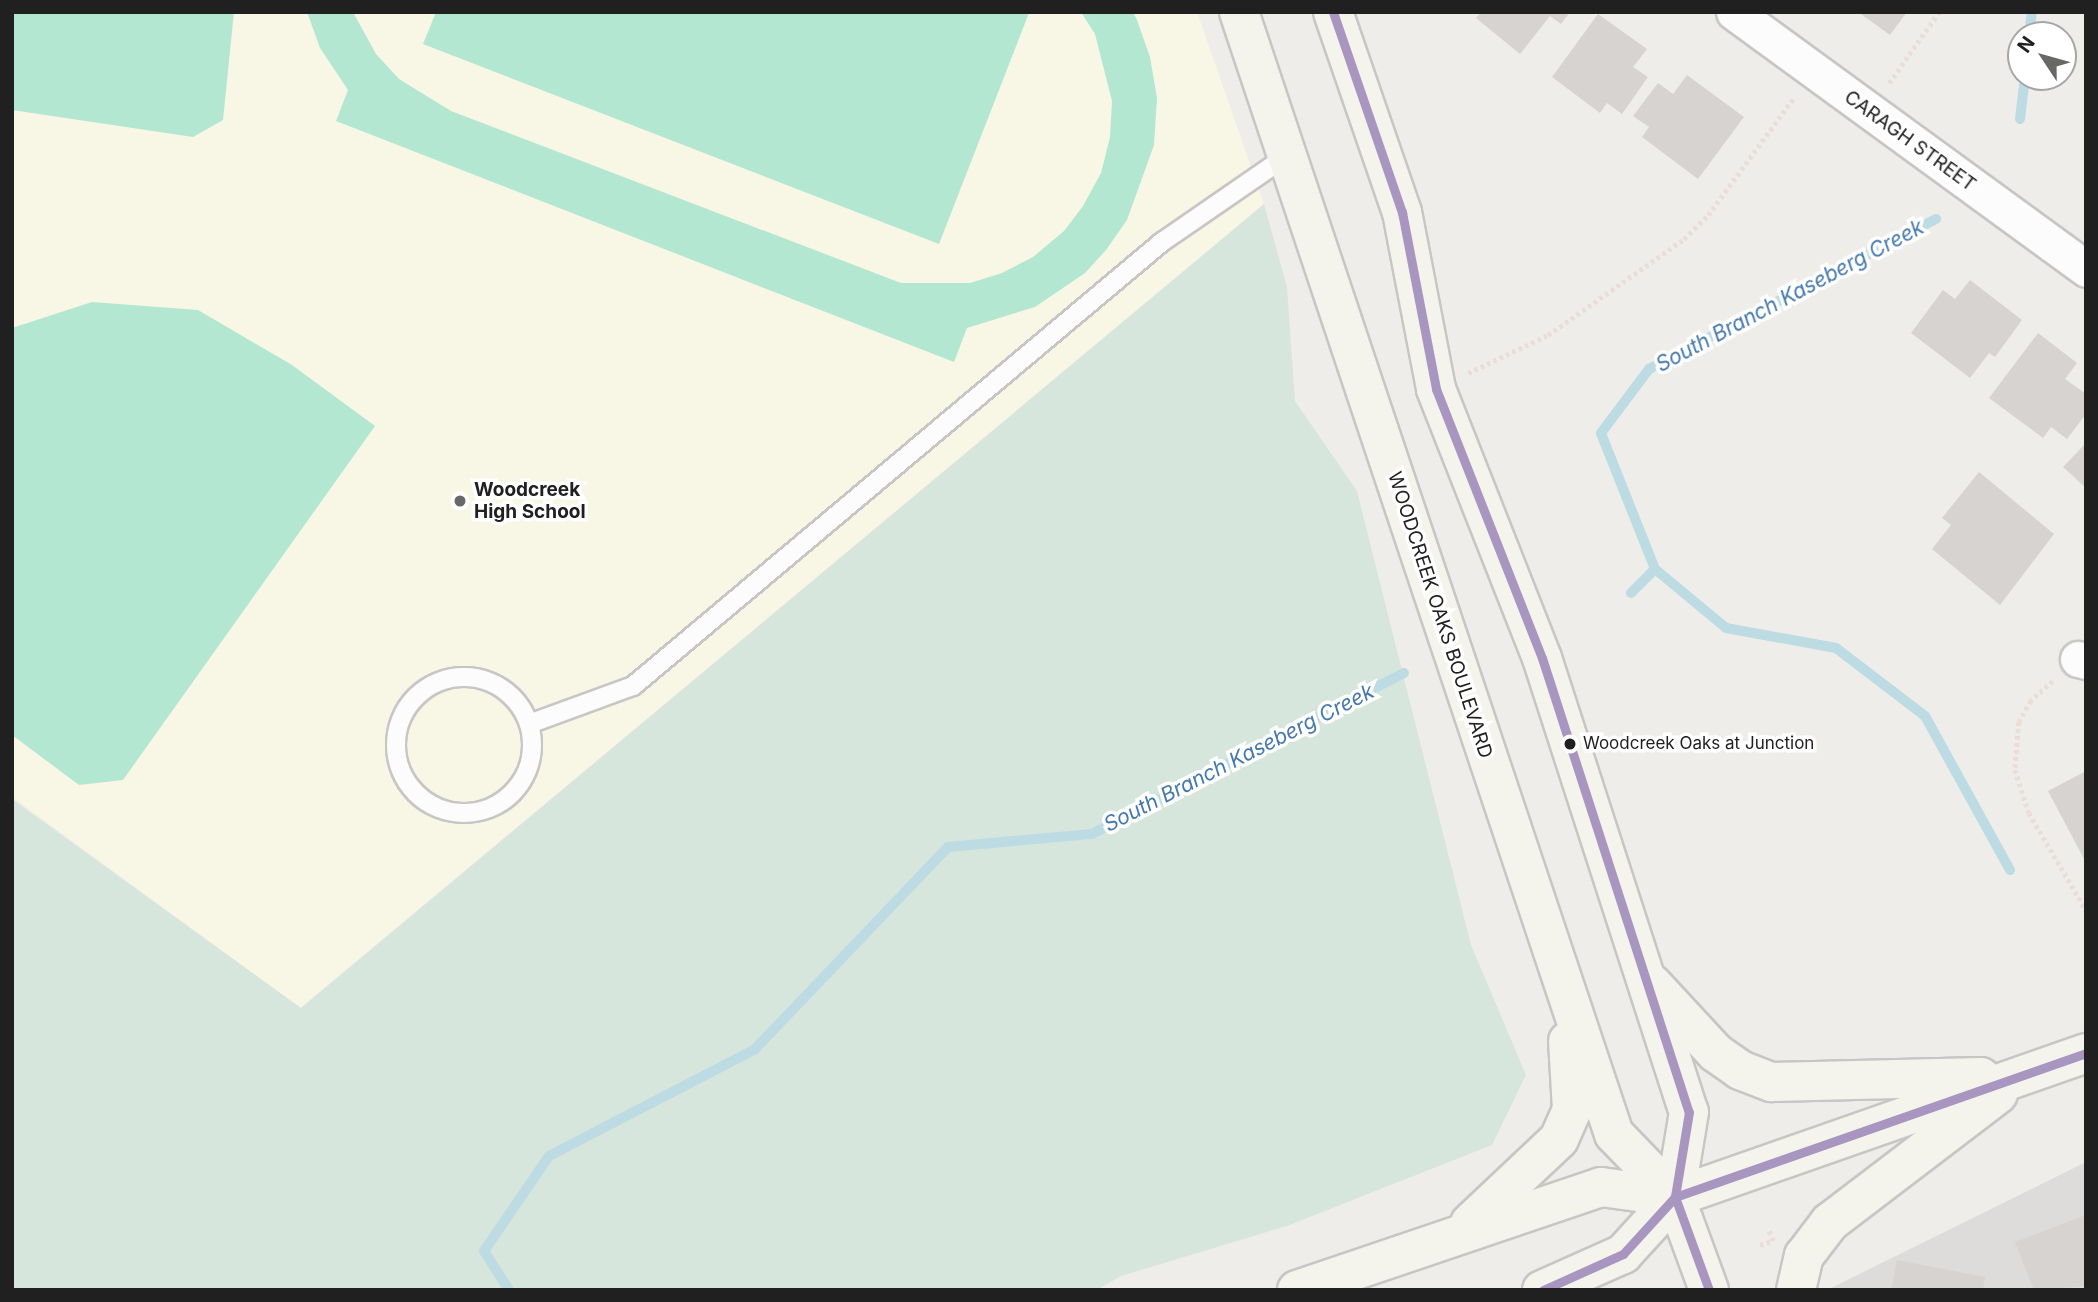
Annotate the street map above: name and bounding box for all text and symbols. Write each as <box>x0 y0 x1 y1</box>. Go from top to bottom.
north arrow <box>2007 21 2077 91</box>
text: N <box>2013 32 2040 57</box>
street label: CARAGH STREET <box>1840 86 1980 196</box>
water label: South Branch Kaseberg Creek <box>1652 214 1928 378</box>
street label: WOODCREEK OAKS BOULEVARD <box>1383 469 1497 761</box>
place label: Woodcreek High School <box>474 479 586 523</box>
marker: Woodcreek High School <box>452 493 468 509</box>
water label: South Branch Kaseberg Creek <box>1100 679 1378 837</box>
place label: Woodcreek Oaks at Junction <box>1583 734 1814 754</box>
marker: Woodcreek Oaks at Junction <box>1563 737 1577 751</box>

